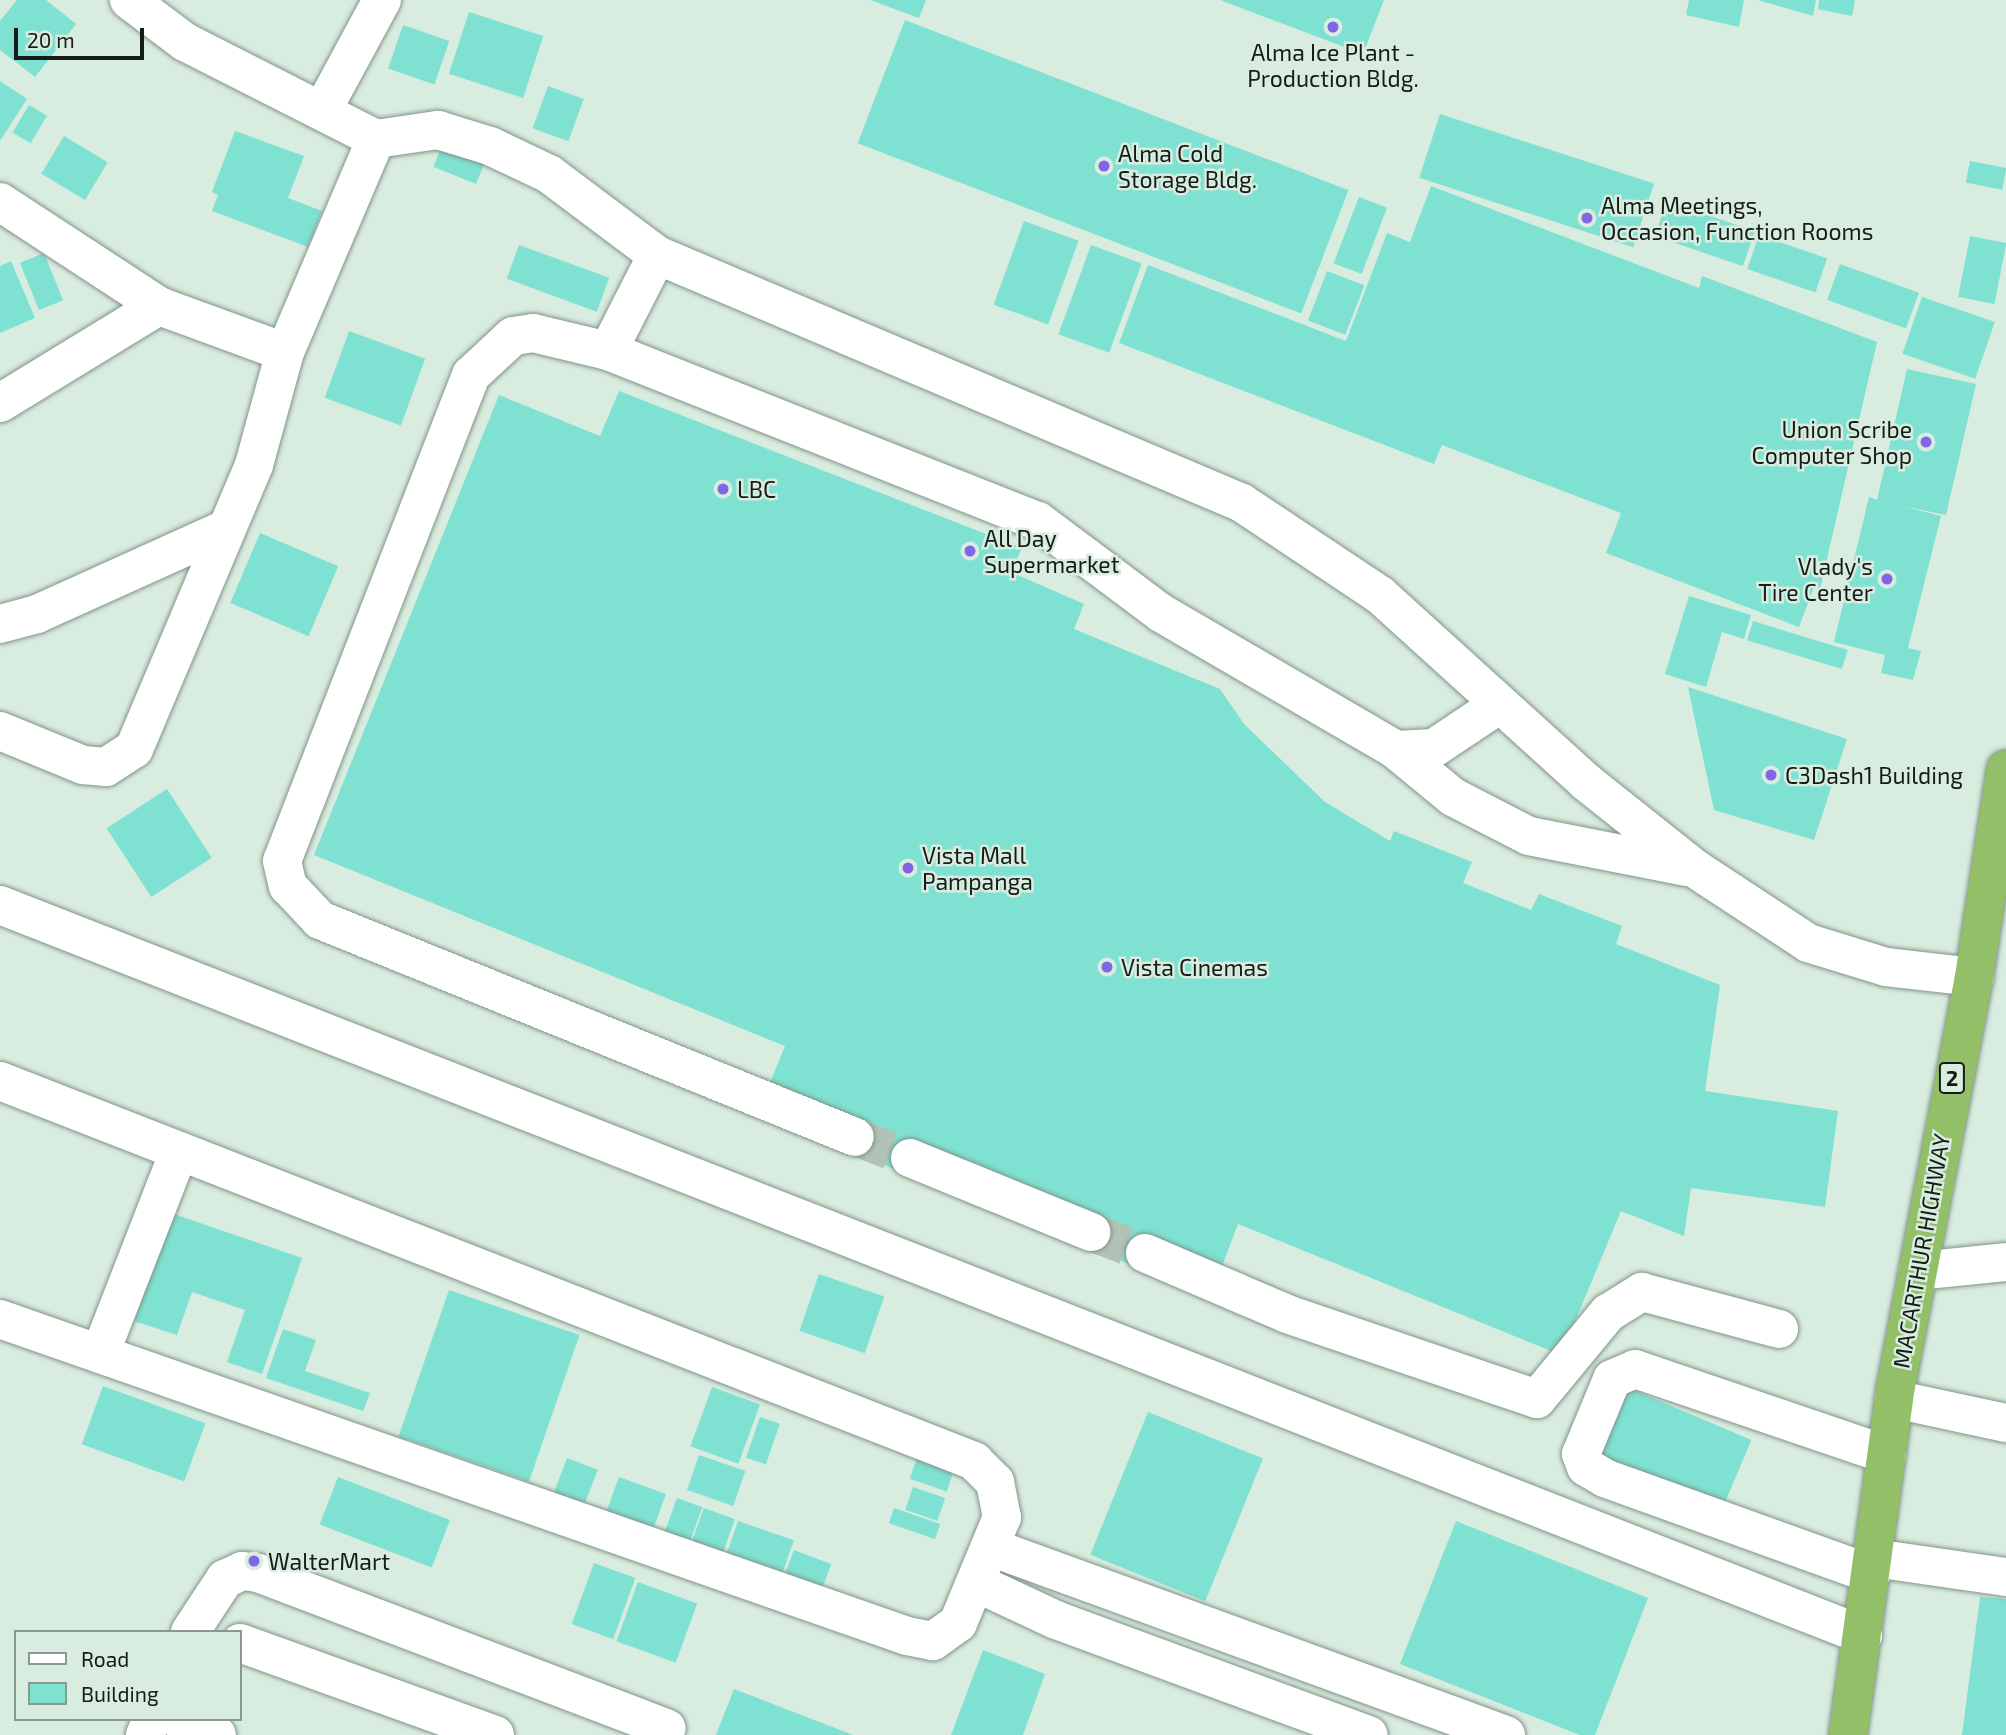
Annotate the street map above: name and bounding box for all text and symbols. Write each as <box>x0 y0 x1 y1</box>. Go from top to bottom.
scale bar <box>18 14 147 58</box>
marker: Alma Ice Plant - Production Bldg. <box>1325 19 1341 35</box>
text: 20 m <box>27 27 75 52</box>
place label: Alma Ice Plant - Production Bldg. <box>1247 38 1419 92</box>
place label: Alma Cold Storage Bldg. <box>1118 139 1257 193</box>
marker: Alma Cold Storage Bldg. <box>1096 158 1112 174</box>
place label: Alma Meetings, Occasion, Function Rooms <box>1601 191 1873 245</box>
marker: Alma Meetings, Occasion, Function Rooms <box>1579 210 1595 226</box>
place label: Union Scribe Computer Shop <box>1751 415 1912 469</box>
marker: Union Scribe Computer Shop <box>1918 434 1934 450</box>
place label: LBC <box>737 475 776 503</box>
marker: LBC <box>715 481 731 497</box>
place label: All Day Supermarket <box>984 524 1119 578</box>
marker: All Day Supermarket <box>962 543 978 559</box>
place label: Vlady's Tire Center <box>1758 552 1873 606</box>
marker: Vlady's Tire Center <box>1879 571 1895 587</box>
place label: C3Dash1 Building <box>1785 761 1963 789</box>
marker: C3Dash1 Building <box>1763 767 1779 783</box>
place label: Vista Mall Pampanga <box>922 841 1033 895</box>
marker: Vista Mall Pampanga <box>900 860 916 876</box>
place label: Vista Cinemas <box>1121 953 1268 981</box>
marker: Vista Cinemas <box>1099 959 1115 975</box>
road number: 2 <box>1938 1060 1966 1096</box>
street label: MACARTHUR HIGHWAY <box>1887 1132 1955 1370</box>
place label: WalterMart <box>268 1547 390 1575</box>
marker: WalterMart <box>246 1553 262 1569</box>
legend <box>14 1630 242 1721</box>
text: Road <box>81 1646 129 1671</box>
text: Building <box>81 1681 159 1706</box>

